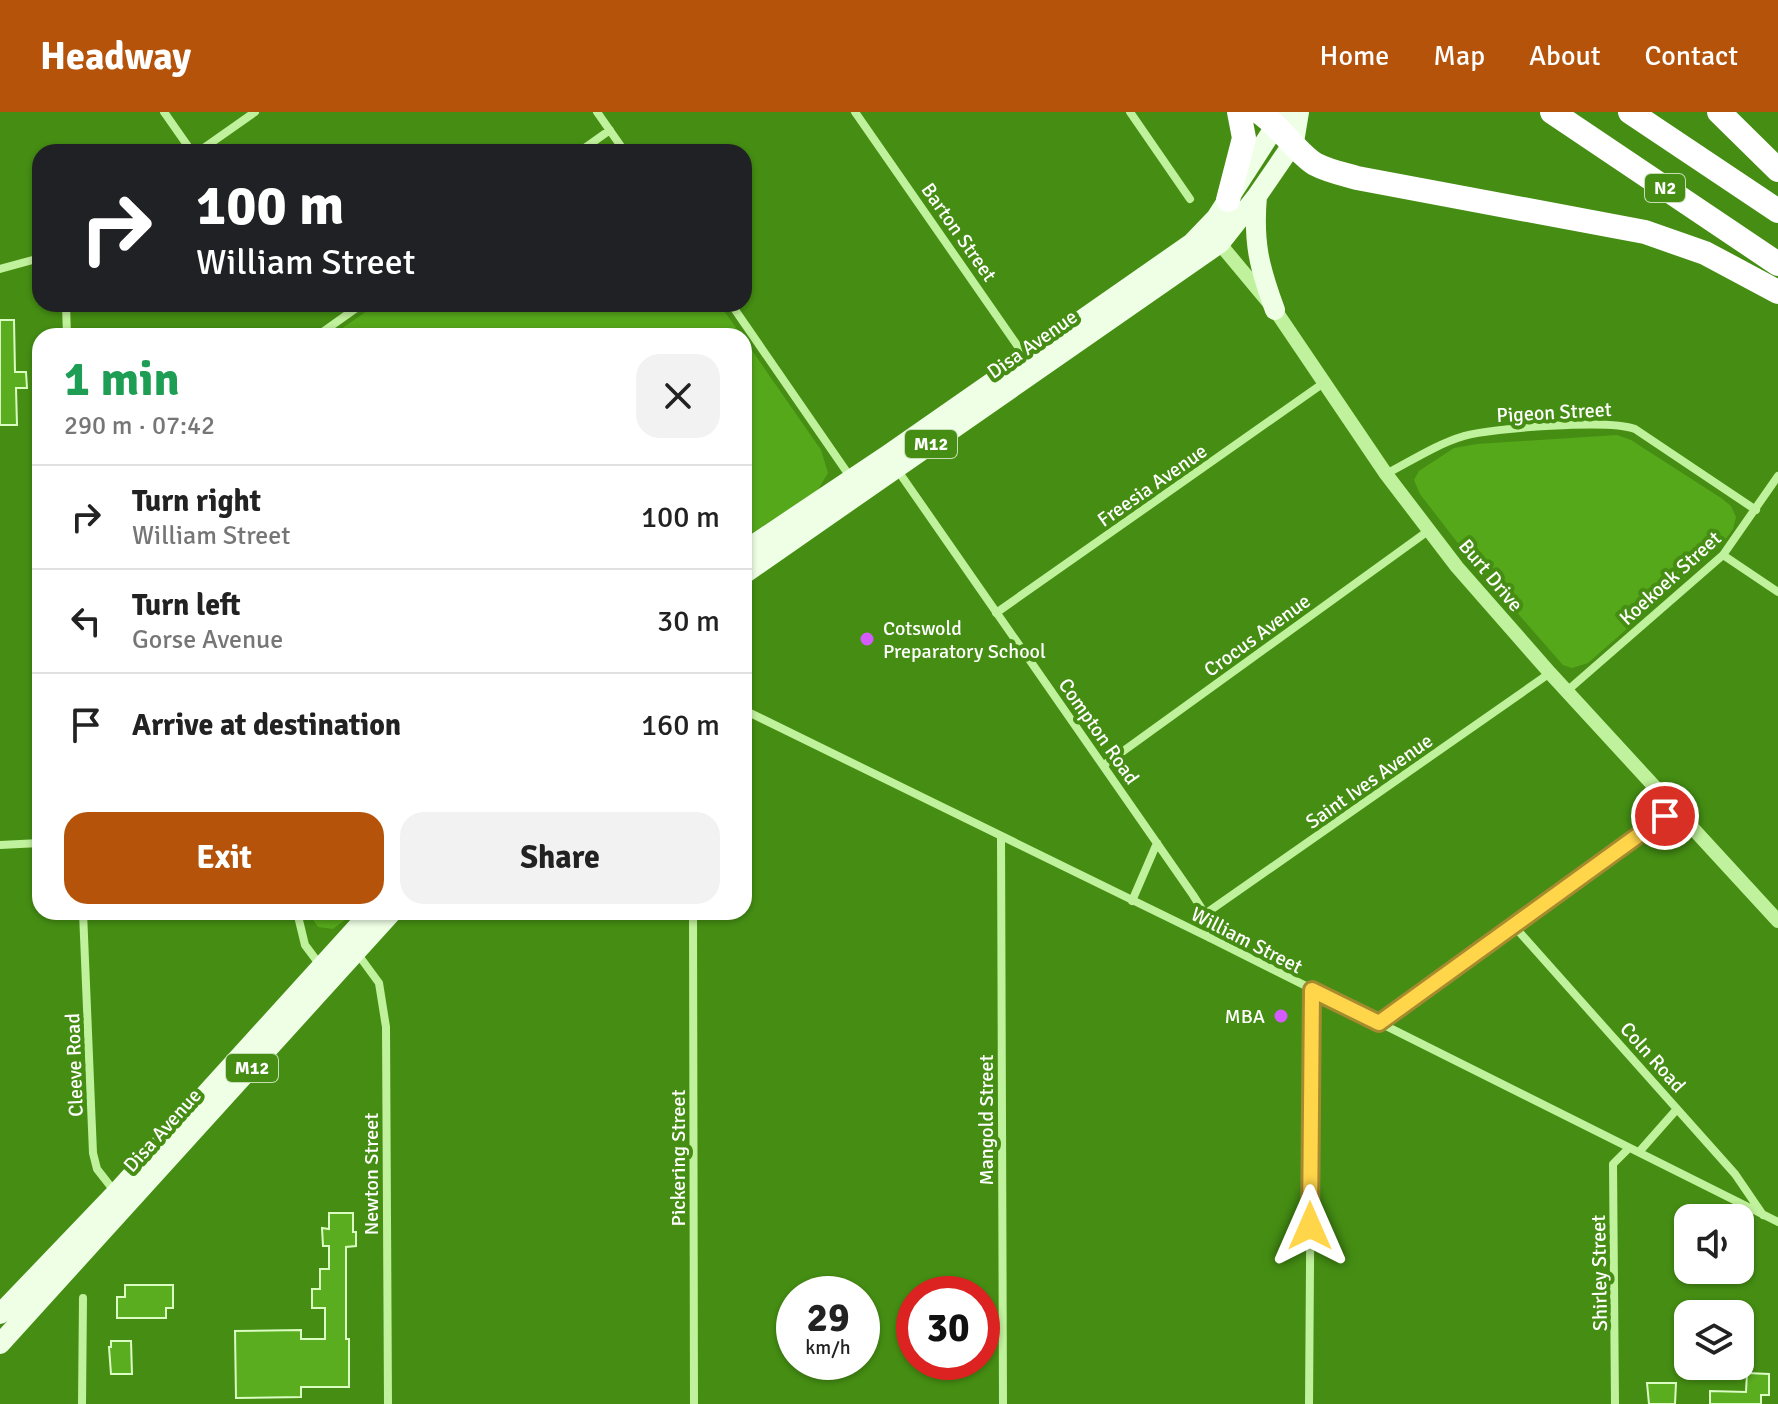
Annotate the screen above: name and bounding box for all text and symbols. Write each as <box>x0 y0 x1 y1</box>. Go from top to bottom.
text: Headway <box>40 33 191 80</box>
text: Home <box>1320 39 1389 73</box>
text: Map <box>1433 39 1485 73</box>
text: About <box>1529 39 1601 73</box>
text: Contact <box>1645 39 1738 73</box>
text: 100 m <box>196 171 344 240</box>
road number: N2 <box>1645 174 1685 202</box>
icon: right <box>64 176 168 280</box>
street label: Barton Street <box>915 178 1002 286</box>
text: William Street <box>196 240 415 285</box>
street label: Disa Avenue <box>982 304 1082 385</box>
text: 1 min <box>64 350 180 409</box>
button: close <box>636 354 720 438</box>
street label: Pigeon Street <box>1496 397 1612 428</box>
text: 290 m · 07:42 <box>64 410 215 442</box>
road number: M12 <box>905 430 957 458</box>
street label: Freesia Avenue <box>1093 438 1212 532</box>
text: Turn right <box>132 483 261 520</box>
icon: right <box>64 495 108 539</box>
text: 100 m <box>641 499 720 536</box>
text: William Street <box>132 520 290 552</box>
street label: Koekoek Street <box>1614 526 1726 631</box>
street label: Burt Drive <box>1453 534 1528 617</box>
text: Turn left <box>132 587 241 624</box>
street label: Crocus Avenue <box>1199 588 1315 682</box>
icon: left <box>64 599 108 643</box>
text: 30 m <box>657 603 720 640</box>
place label: Cotswold Preparatory School <box>883 616 1046 664</box>
text: Gorse Avenue <box>132 624 283 656</box>
marker: Cotswold Preparatory School <box>858 630 876 648</box>
street label: Compton Road <box>1053 673 1144 789</box>
icon: arrive <box>64 703 108 747</box>
text: Arrive at destination <box>132 707 401 744</box>
text: 160 m <box>641 707 720 744</box>
street label: Saint Ives Avenue <box>1301 728 1438 835</box>
pin <box>1631 782 1699 850</box>
icon: arrive <box>1643 794 1687 838</box>
button: Exit <box>64 812 384 904</box>
button: Share <box>400 812 720 904</box>
street label: William Street <box>1187 902 1307 979</box>
place label: MBA <box>1225 1004 1265 1029</box>
marker: MBA <box>1272 1007 1290 1025</box>
street label: Cleeve Road <box>60 1013 89 1117</box>
street label: Coln Road <box>1614 1017 1691 1098</box>
road number: M12 <box>226 1054 278 1082</box>
street label: Mangold Street <box>974 1054 999 1186</box>
street label: Disa Avenue <box>118 1083 207 1177</box>
street label: Pickering Street <box>666 1090 691 1226</box>
street label: Newton Street <box>359 1113 384 1235</box>
position arrow <box>1268 1184 1352 1268</box>
map controls <box>1674 1204 1754 1380</box>
button: sound <box>1674 1204 1754 1284</box>
street label: Shirley Street <box>1586 1215 1613 1331</box>
speed limit sign: 30 <box>896 1276 1000 1380</box>
text: 29 <box>806 1293 850 1343</box>
button: layers <box>1674 1300 1754 1380</box>
text: km/h <box>805 1335 851 1360</box>

